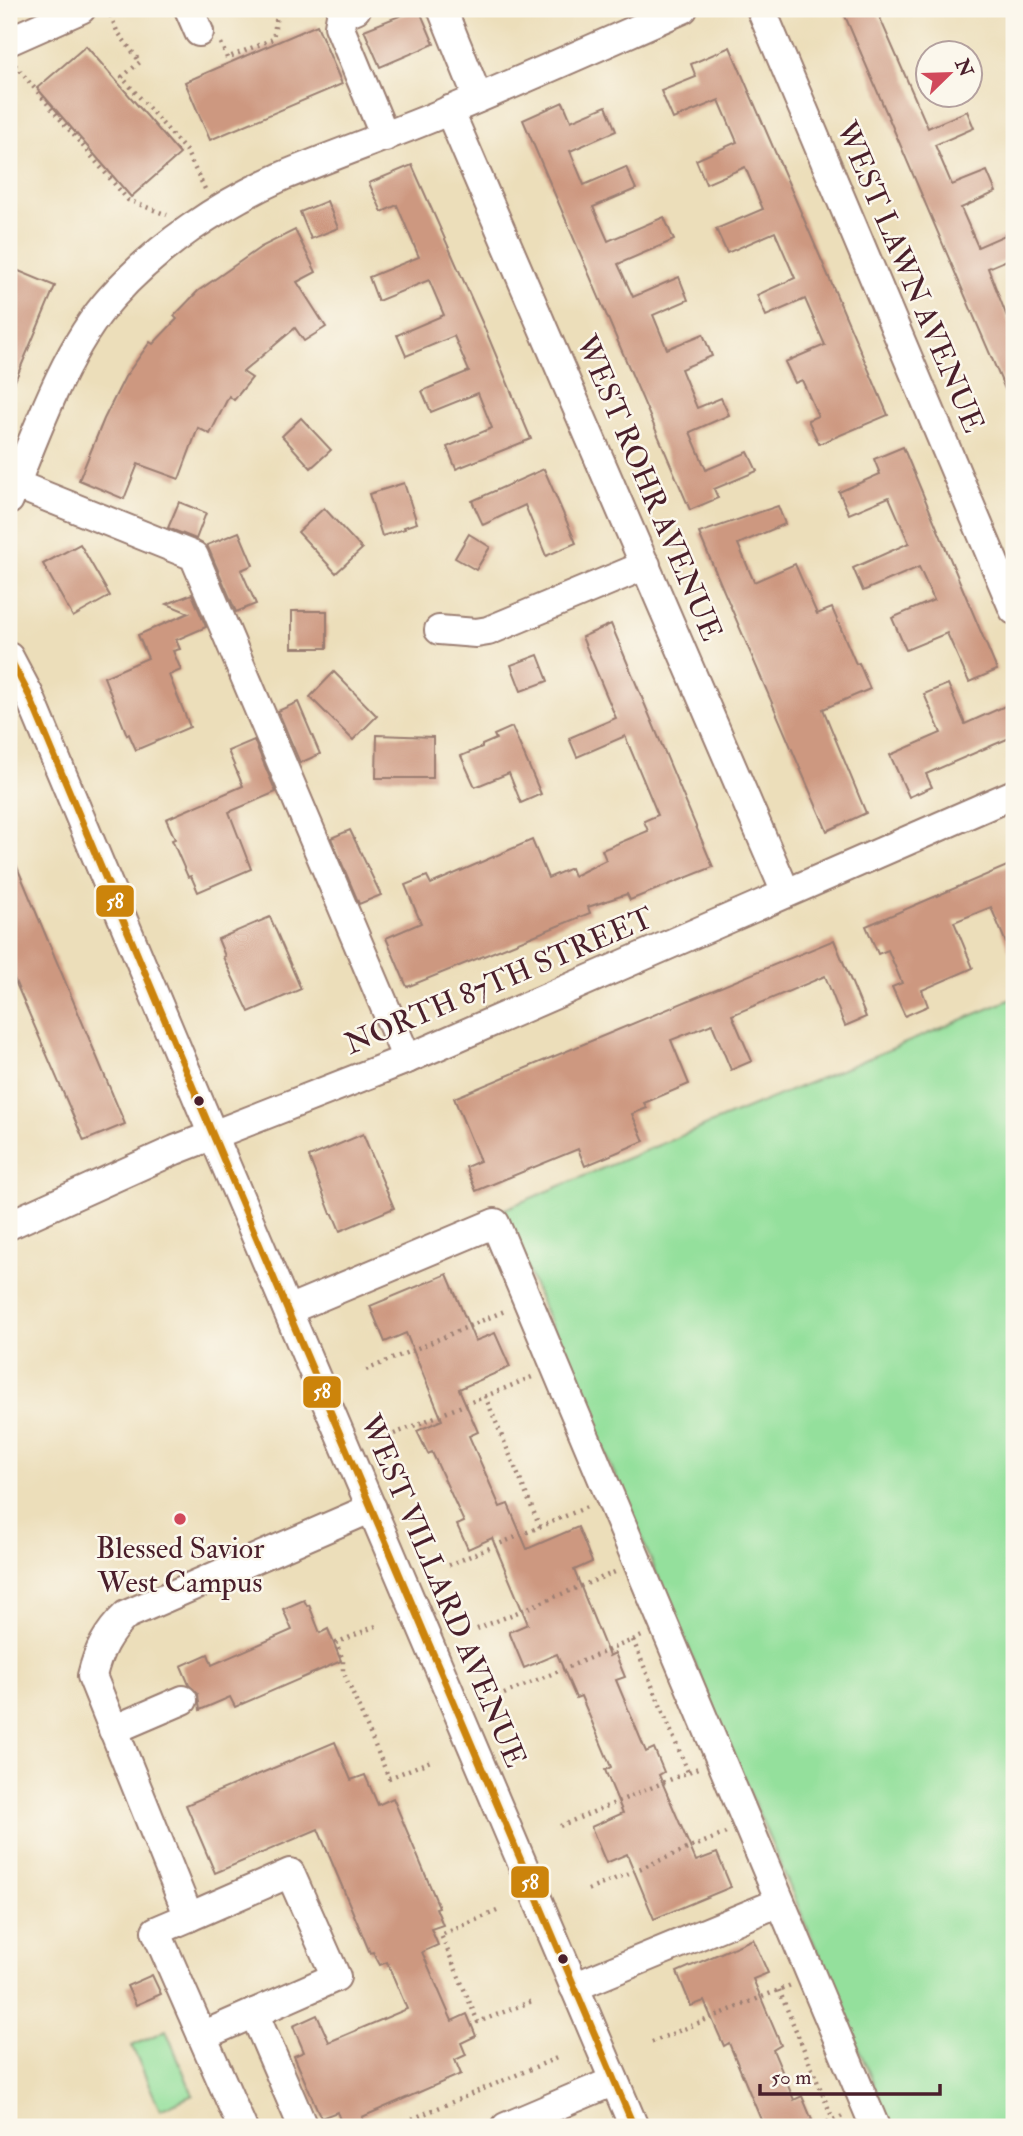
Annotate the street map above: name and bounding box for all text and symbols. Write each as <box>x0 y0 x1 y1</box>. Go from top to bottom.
north arrow <box>914 38 984 108</box>
text: N <box>949 54 978 81</box>
street label: WEST LAWN AVENUE <box>827 115 992 438</box>
street label: WEST ROHR AVENUE <box>567 329 730 646</box>
line badge: 58 <box>95 884 135 918</box>
text: 58 <box>106 890 124 914</box>
street label: NORTH 87TH STREET <box>339 899 659 1063</box>
unlabelled marker <box>192 1094 206 1108</box>
line badge: 58 <box>302 1375 342 1409</box>
text: 58 <box>313 1380 331 1404</box>
street label: WEST VILLARD AVENUE <box>351 1408 534 1773</box>
marker: Blessed Savior West Campus <box>172 1511 188 1527</box>
place label: Blessed Savior West Campus <box>96 1530 264 1601</box>
line badge: 58 <box>510 1865 550 1899</box>
text: 58 <box>521 1871 539 1895</box>
unlabelled marker <box>556 1952 570 1966</box>
scale bar <box>760 2052 941 2096</box>
text: 50 m <box>771 2064 812 2091</box>

